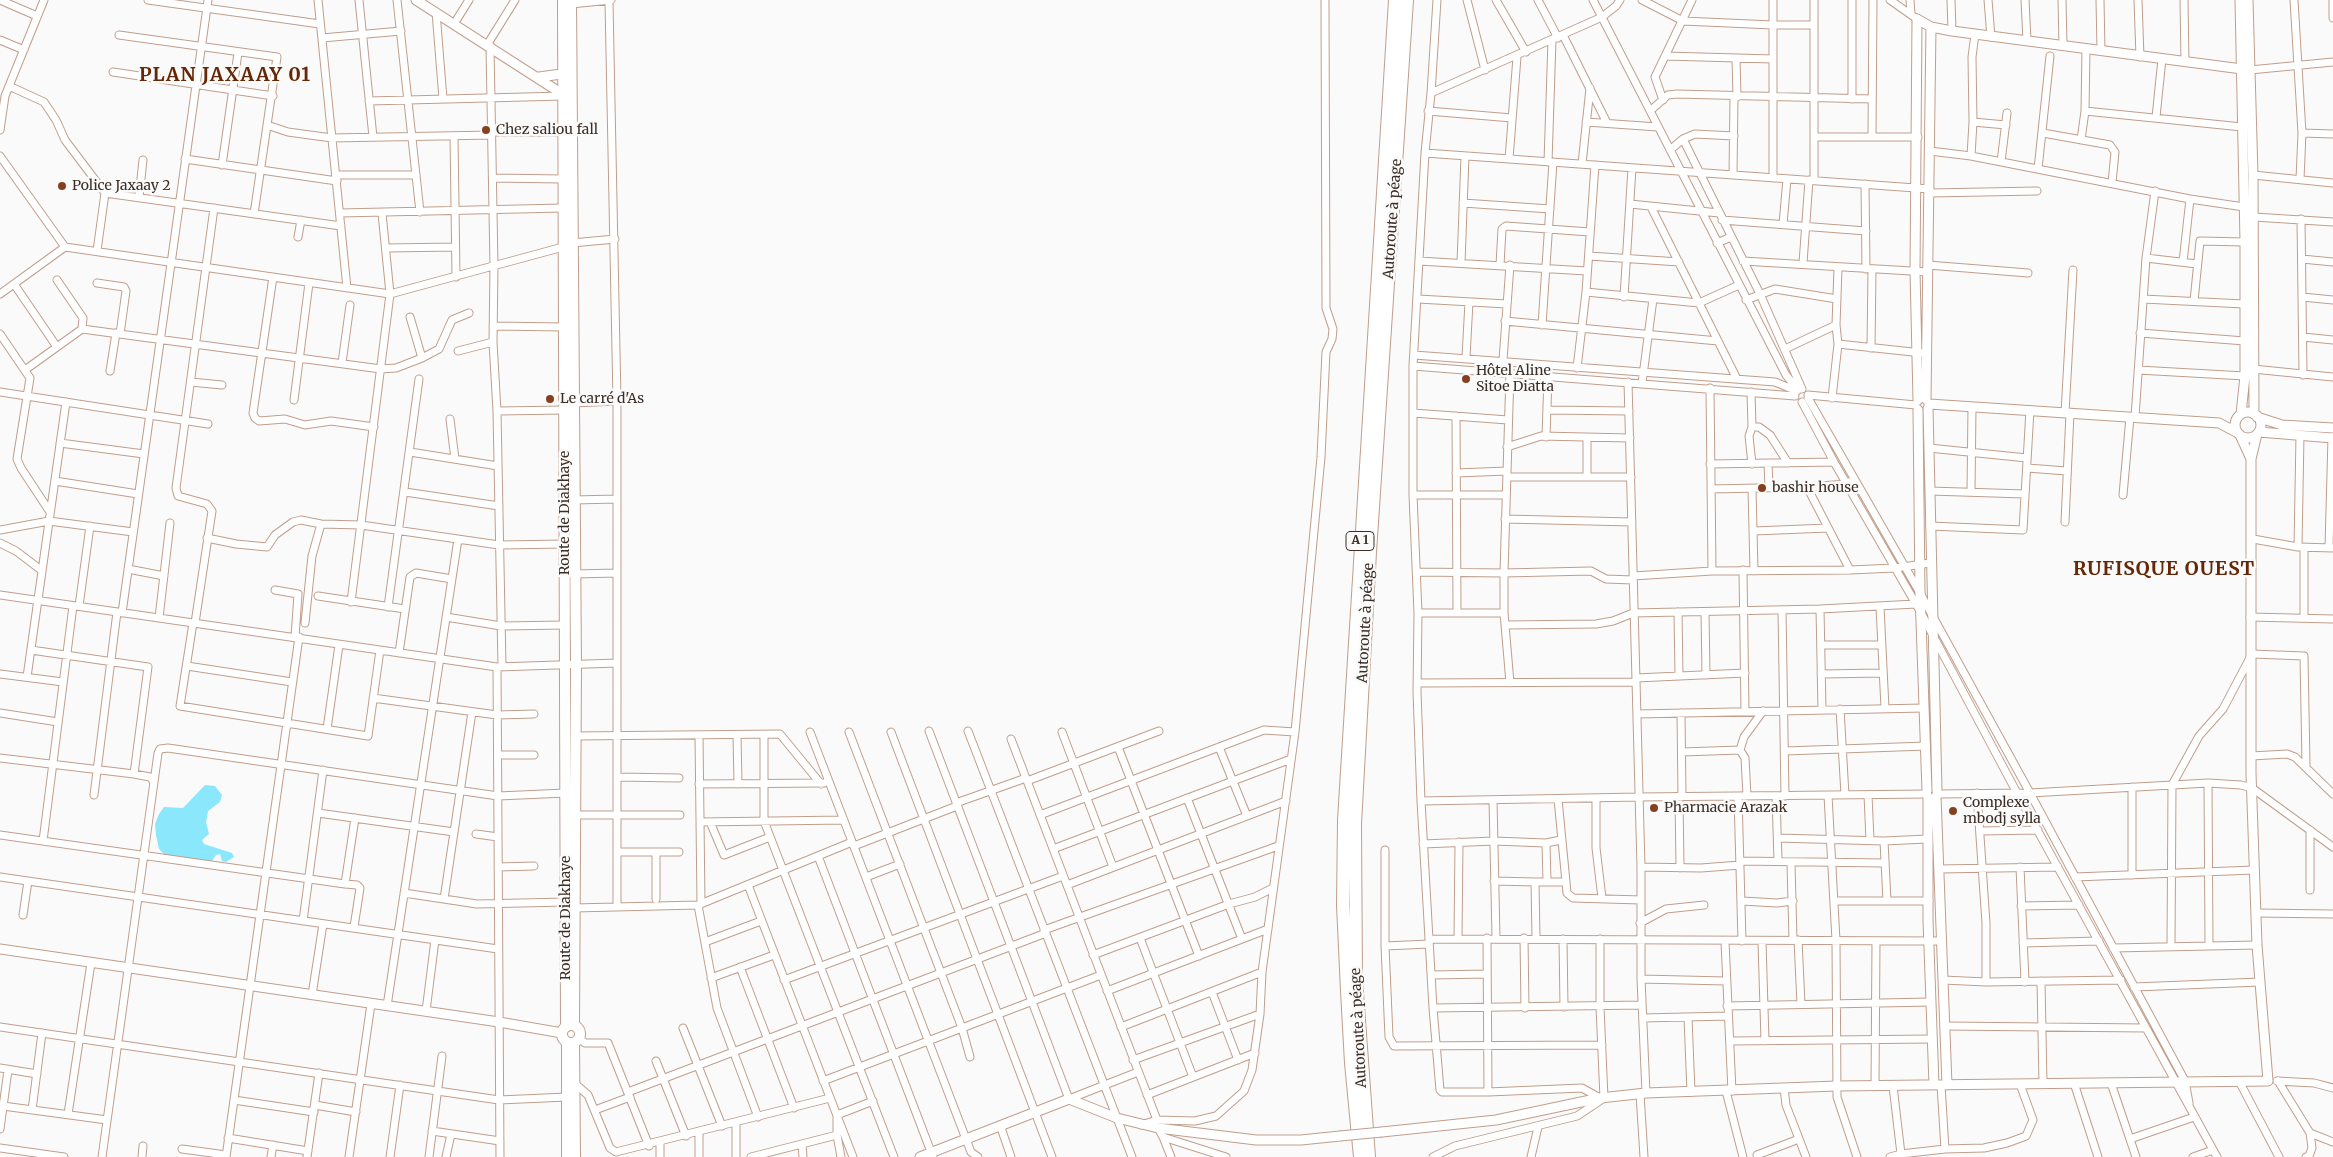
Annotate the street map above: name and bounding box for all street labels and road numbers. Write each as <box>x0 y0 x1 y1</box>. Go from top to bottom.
street label: Autoroute à péage <box>1380 158 1406 280</box>
street label: Route de Diakhaye <box>557 451 573 575</box>
road number: A 1 <box>1346 532 1374 550</box>
street label: Autoroute à péage <box>1354 563 1378 683</box>
street label: Route de Diakhaye <box>558 856 574 980</box>
street label: Autoroute à péage <box>1347 968 1371 1088</box>

